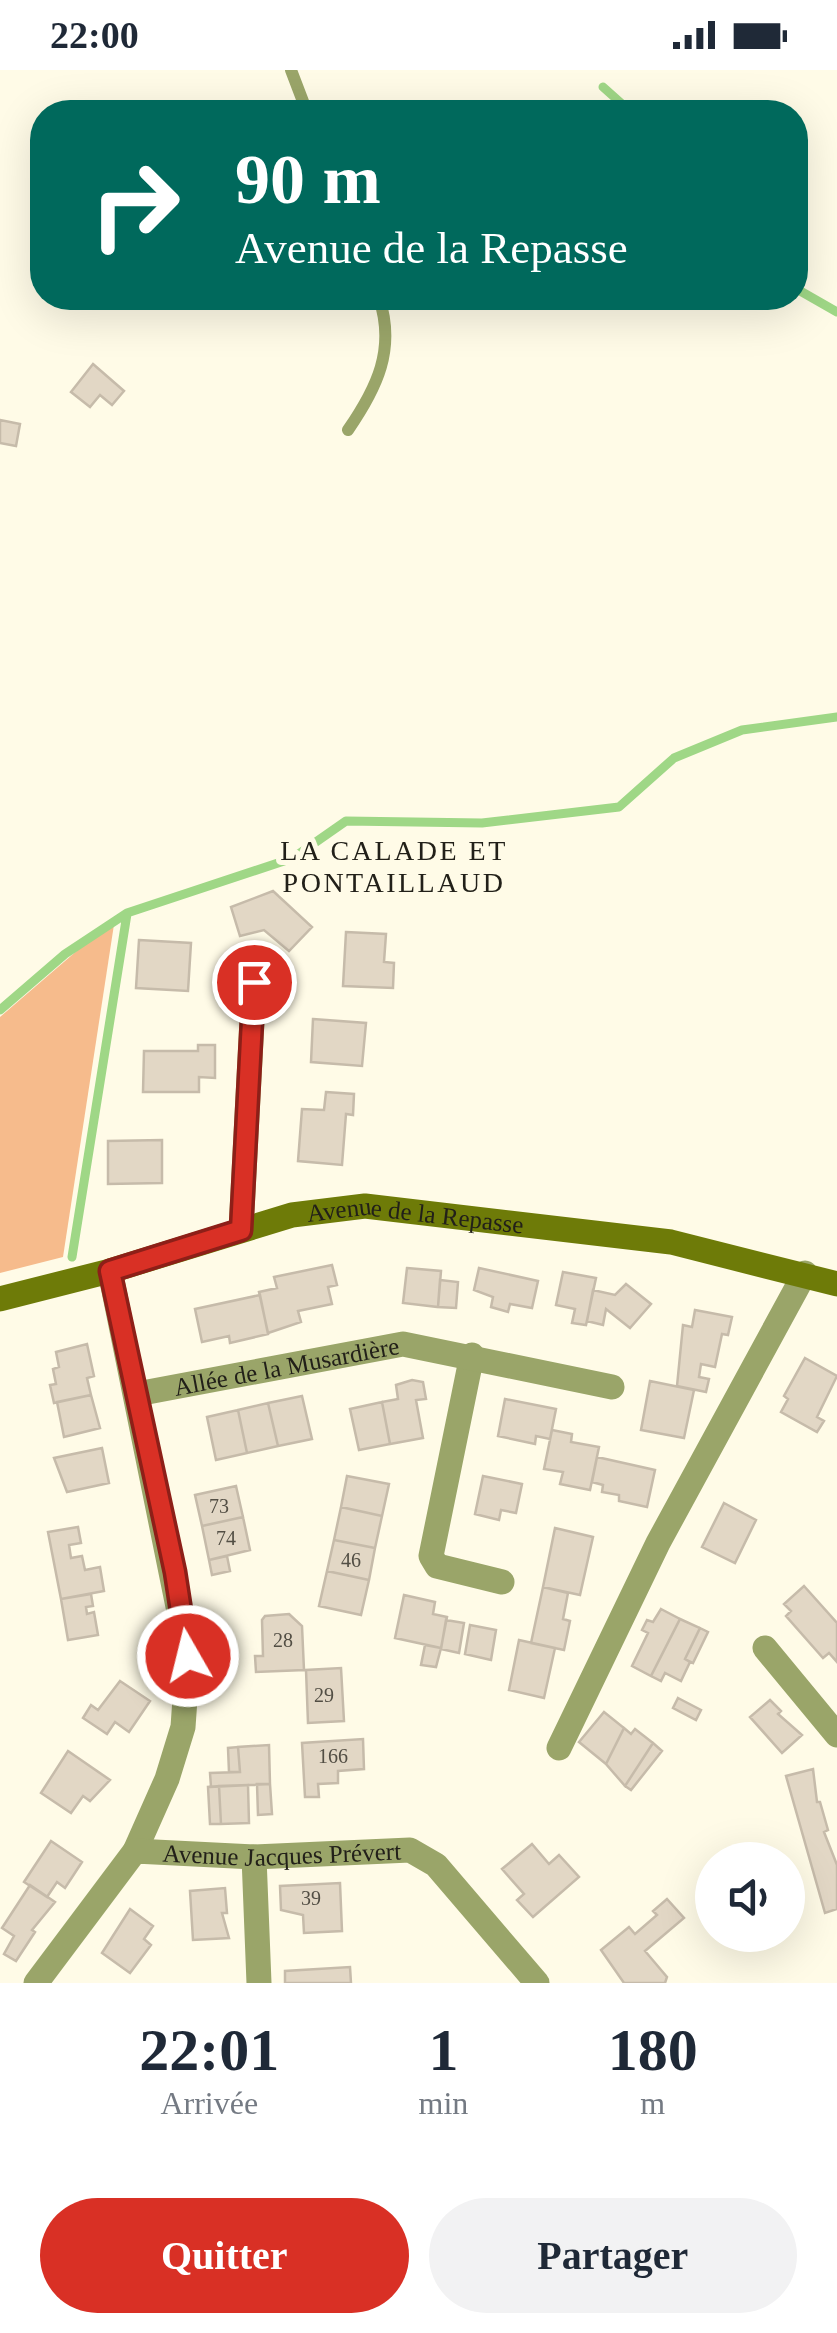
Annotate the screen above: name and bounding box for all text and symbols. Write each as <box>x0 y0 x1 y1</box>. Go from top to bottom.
text: 22:00 <box>50 14 139 56</box>
icon: right <box>70 140 200 270</box>
text: 90 m <box>235 141 381 218</box>
text: Avenue de la Repasse <box>235 223 628 273</box>
district label: LA CALADE ET PONTAILLAUD <box>280 835 508 898</box>
pin <box>212 940 297 1025</box>
icon: arrive <box>227 955 282 1010</box>
street label: Avenue de la Repasse <box>305 1192 525 1238</box>
street label: Allée de la Musardière <box>172 1332 401 1400</box>
house number: 73 <box>209 1495 229 1517</box>
house number: 74 <box>216 1527 236 1549</box>
house number: 46 <box>341 1549 361 1571</box>
position arrow <box>136 1604 240 1708</box>
house number: 28 <box>273 1629 293 1651</box>
house number: 29 <box>314 1684 334 1706</box>
house number: 166 <box>318 1745 348 1767</box>
street label: Avenue Jacques Prévert <box>162 1837 402 1871</box>
map controls <box>695 1842 805 1952</box>
button: sound <box>695 1842 805 1952</box>
house number: 39 <box>301 1887 321 1909</box>
text: 22:01 <box>139 2017 279 2083</box>
text: 1 <box>428 2017 458 2083</box>
text: 180 <box>608 2017 698 2083</box>
text: Arrivée <box>160 2085 258 2121</box>
text: min <box>419 2085 468 2121</box>
text: m <box>640 2085 665 2121</box>
button: Quitter <box>40 2198 409 2313</box>
button: Partager <box>429 2198 797 2313</box>

